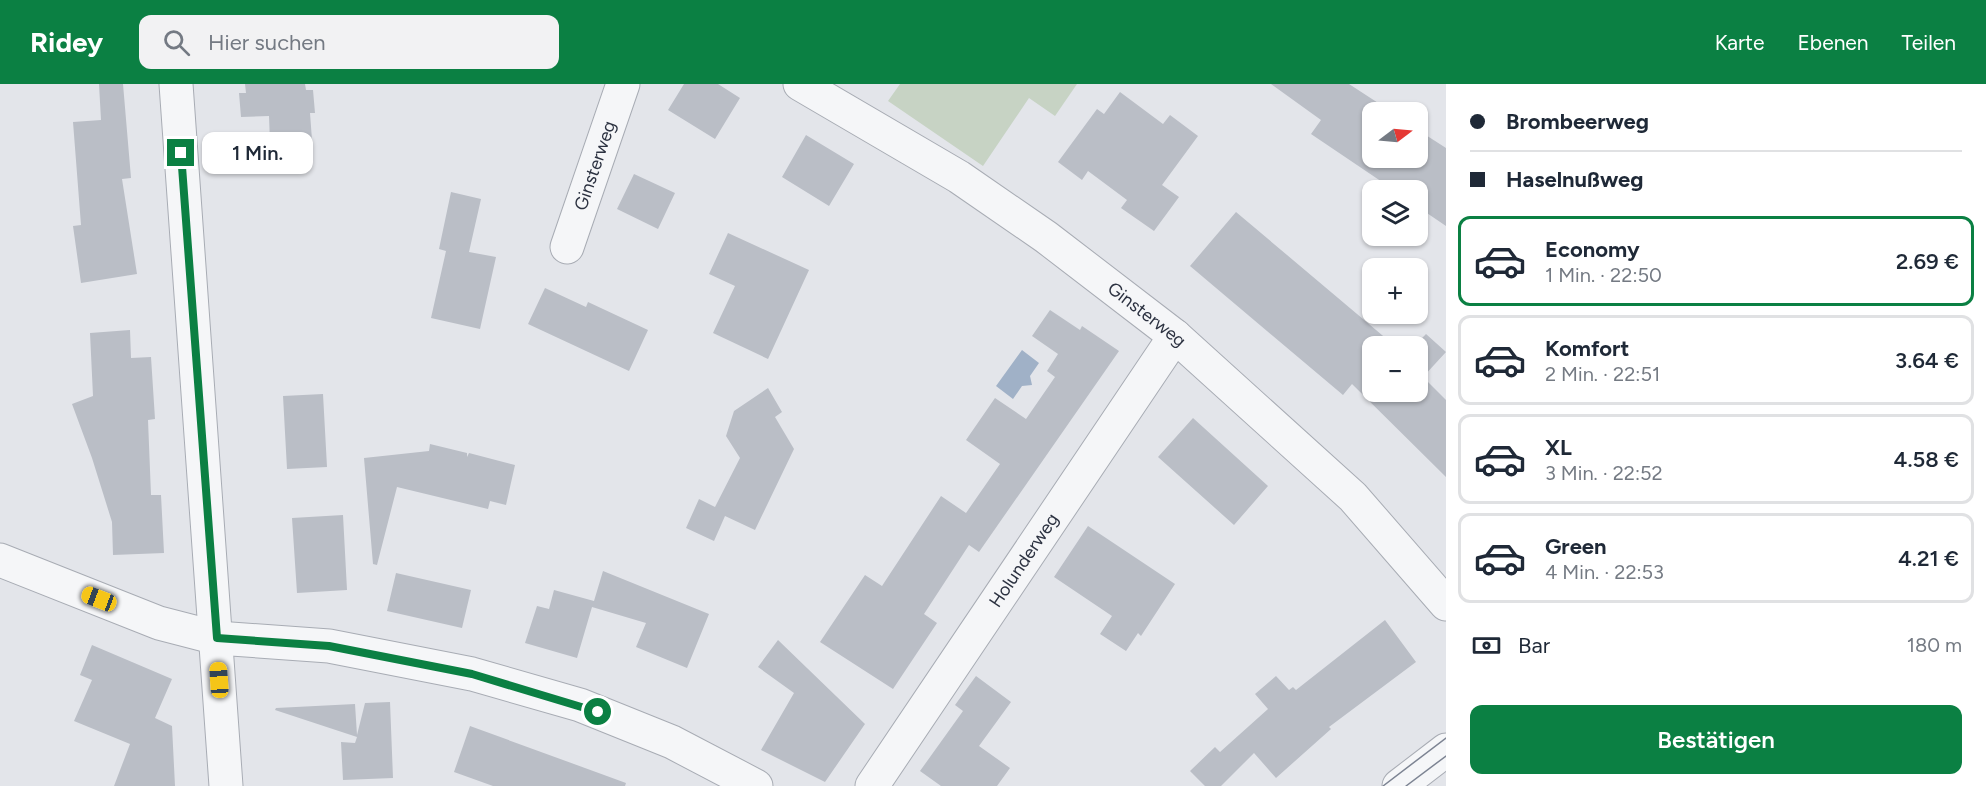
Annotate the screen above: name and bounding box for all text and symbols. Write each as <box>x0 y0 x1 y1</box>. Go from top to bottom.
search box <box>139 15 559 69</box>
text: Ridey <box>30 25 103 59</box>
icon: search <box>160 26 193 59</box>
text: Hier suchen <box>208 29 326 56</box>
text: Karte <box>1715 30 1764 55</box>
text: Ebenen <box>1797 30 1869 55</box>
text: Teilen <box>1902 30 1956 55</box>
north arrow <box>1362 102 1428 168</box>
map controls <box>1362 102 1428 402</box>
text: Brombeerweg <box>1506 108 1649 135</box>
street label: Ginsterweg <box>569 118 621 213</box>
callout: 1 Min. <box>202 132 313 174</box>
route end <box>167 139 194 166</box>
text: 1 Min. <box>232 141 283 165</box>
text: Haselnußweg <box>1506 166 1643 193</box>
button: layers <box>1362 180 1428 246</box>
icon: car <box>1473 234 1527 288</box>
text: Economy <box>1545 236 1640 263</box>
text: 2.69 € <box>1896 248 1959 275</box>
button: + <box>1362 258 1428 324</box>
text: 1 Min. · 22:50 <box>1545 263 1662 287</box>
street label: Ginsterweg <box>1103 277 1191 352</box>
icon: car <box>1473 333 1527 387</box>
text: Komfort <box>1545 335 1629 362</box>
button: − <box>1362 336 1428 402</box>
text: 3.64 € <box>1895 347 1959 374</box>
text: 2 Min. · 22:51 <box>1545 362 1660 386</box>
icon: car <box>1473 432 1527 486</box>
text: XL <box>1545 434 1572 461</box>
text: 4.58 € <box>1894 446 1959 473</box>
text: 3 Min. · 22:52 <box>1545 461 1663 485</box>
street label: Holunderweg <box>984 509 1063 612</box>
icon: car <box>1473 531 1527 585</box>
text: Green <box>1545 533 1607 560</box>
text: 4.21 € <box>1898 545 1959 572</box>
text: 4 Min. · 22:53 <box>1545 560 1664 584</box>
car <box>79 584 119 614</box>
icon: cash <box>1470 629 1503 662</box>
text: Bar <box>1518 632 1550 659</box>
text: 180 m <box>1907 633 1962 657</box>
car <box>209 661 229 699</box>
route start <box>584 698 611 725</box>
button: Bestätigen <box>1470 705 1962 774</box>

